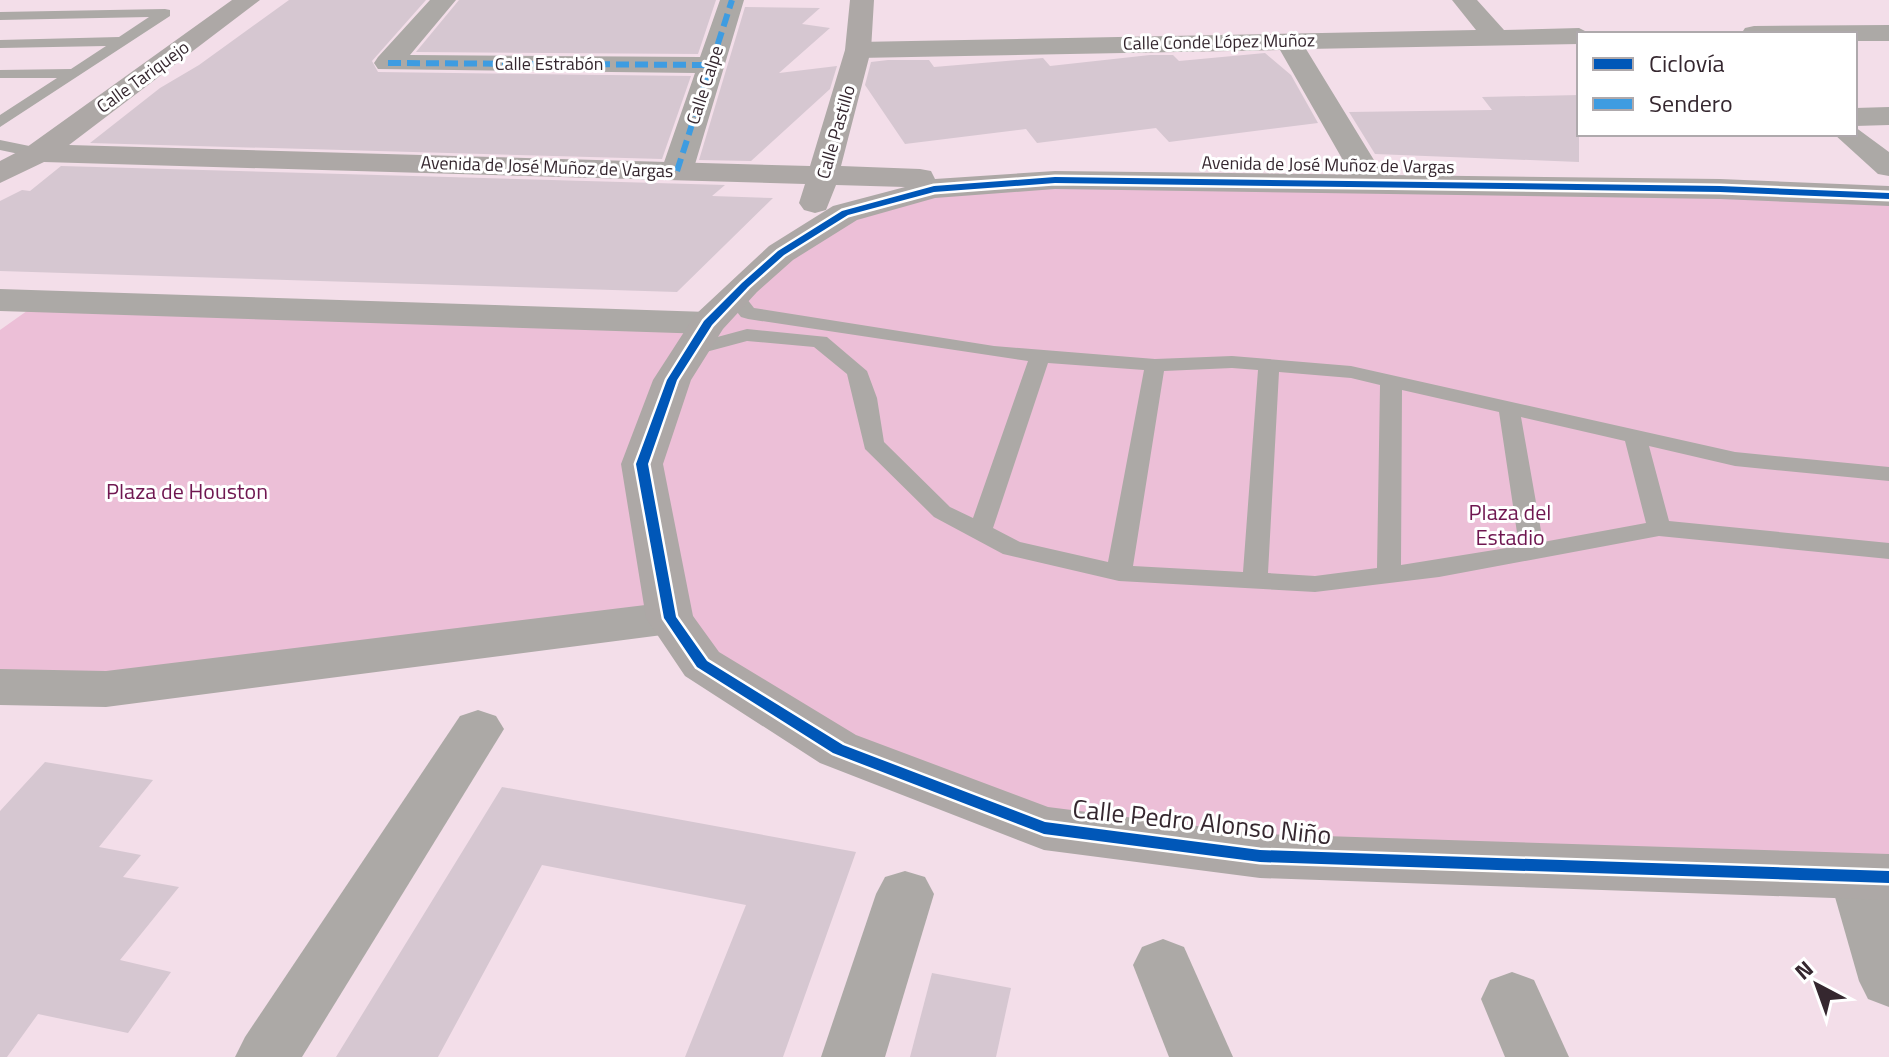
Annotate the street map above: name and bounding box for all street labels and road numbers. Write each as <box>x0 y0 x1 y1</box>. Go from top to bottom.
street label: Calle Conde López Muñoz <box>1123 26 1315 57</box>
street label: Calle Tariquejo <box>91 34 195 119</box>
street label: Calle Calpe <box>679 42 730 128</box>
street label: Calle Estrabón <box>495 50 603 77</box>
street label: Calle Pastillo <box>809 82 862 182</box>
street label: Avenida de José Muñoz de Vargas <box>420 149 674 184</box>
street label: Avenida de José Muñoz de Vargas <box>1201 149 1455 180</box>
street label: Calle Pedro Alonso Niño <box>1071 789 1333 854</box>

